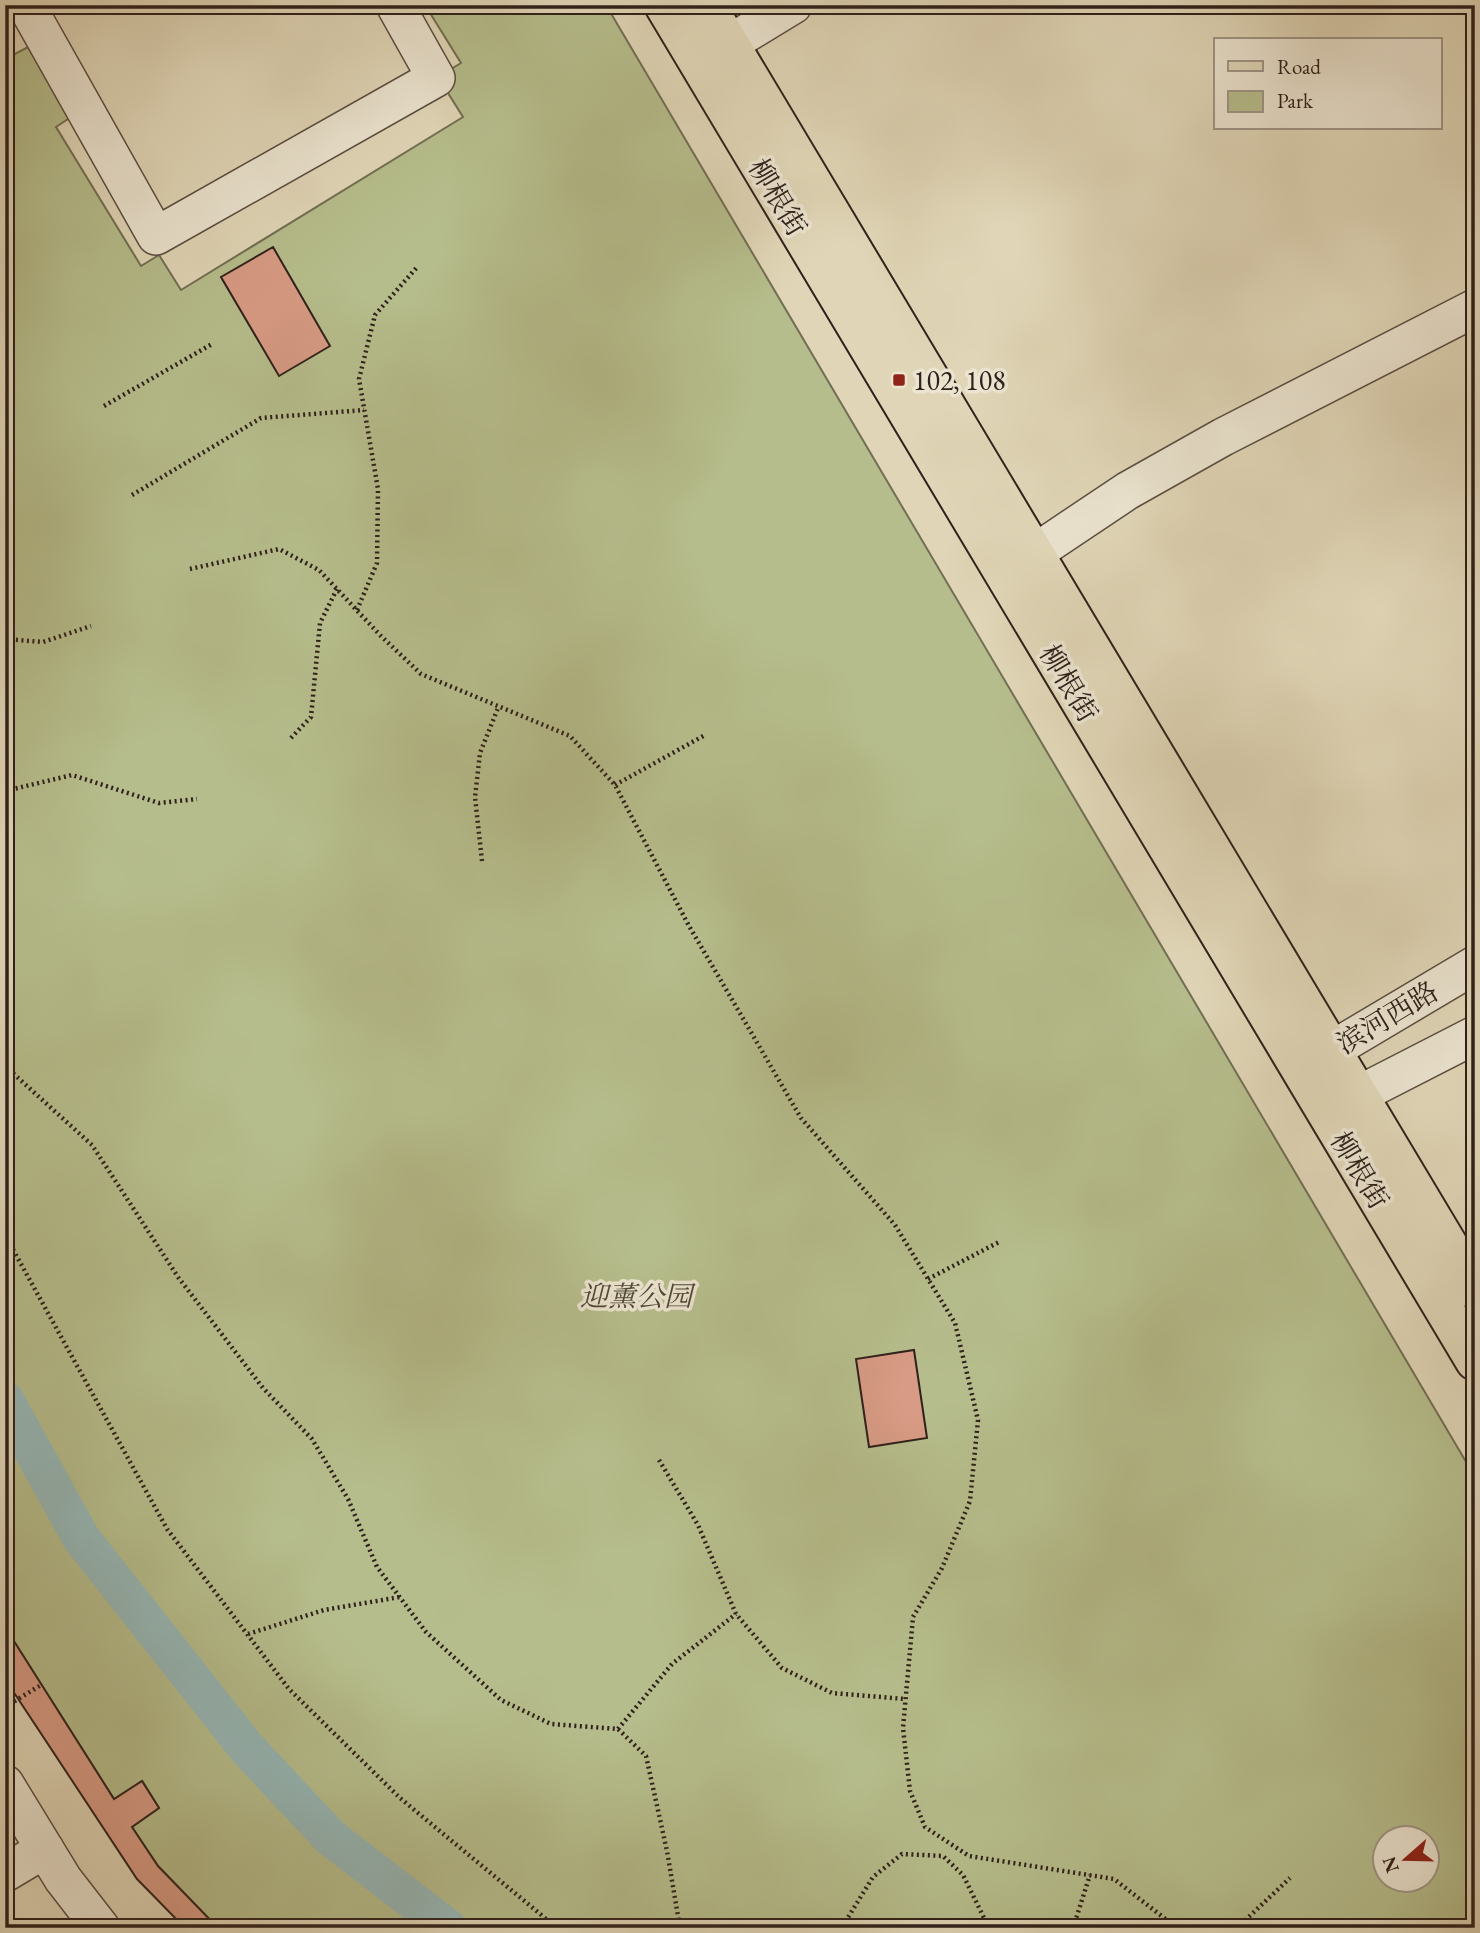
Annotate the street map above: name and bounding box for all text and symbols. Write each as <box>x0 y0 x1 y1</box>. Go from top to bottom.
legend <box>1214 38 1442 130</box>
text: Road <box>1277 53 1321 80</box>
text: Park <box>1277 87 1314 114</box>
street label: 柳根街 <box>741 152 815 242</box>
place label: 102, 108 <box>913 362 1006 398</box>
marker: 102, 108 <box>891 372 907 388</box>
street label: 柳根街 <box>1032 638 1106 728</box>
street label: 滨河西路 <box>1330 973 1444 1061</box>
street label: 柳根街 <box>1323 1125 1397 1215</box>
park label: 迎薰公园 <box>580 1278 696 1314</box>
north arrow <box>1372 1825 1442 1895</box>
text: N <box>1376 1853 1405 1876</box>

